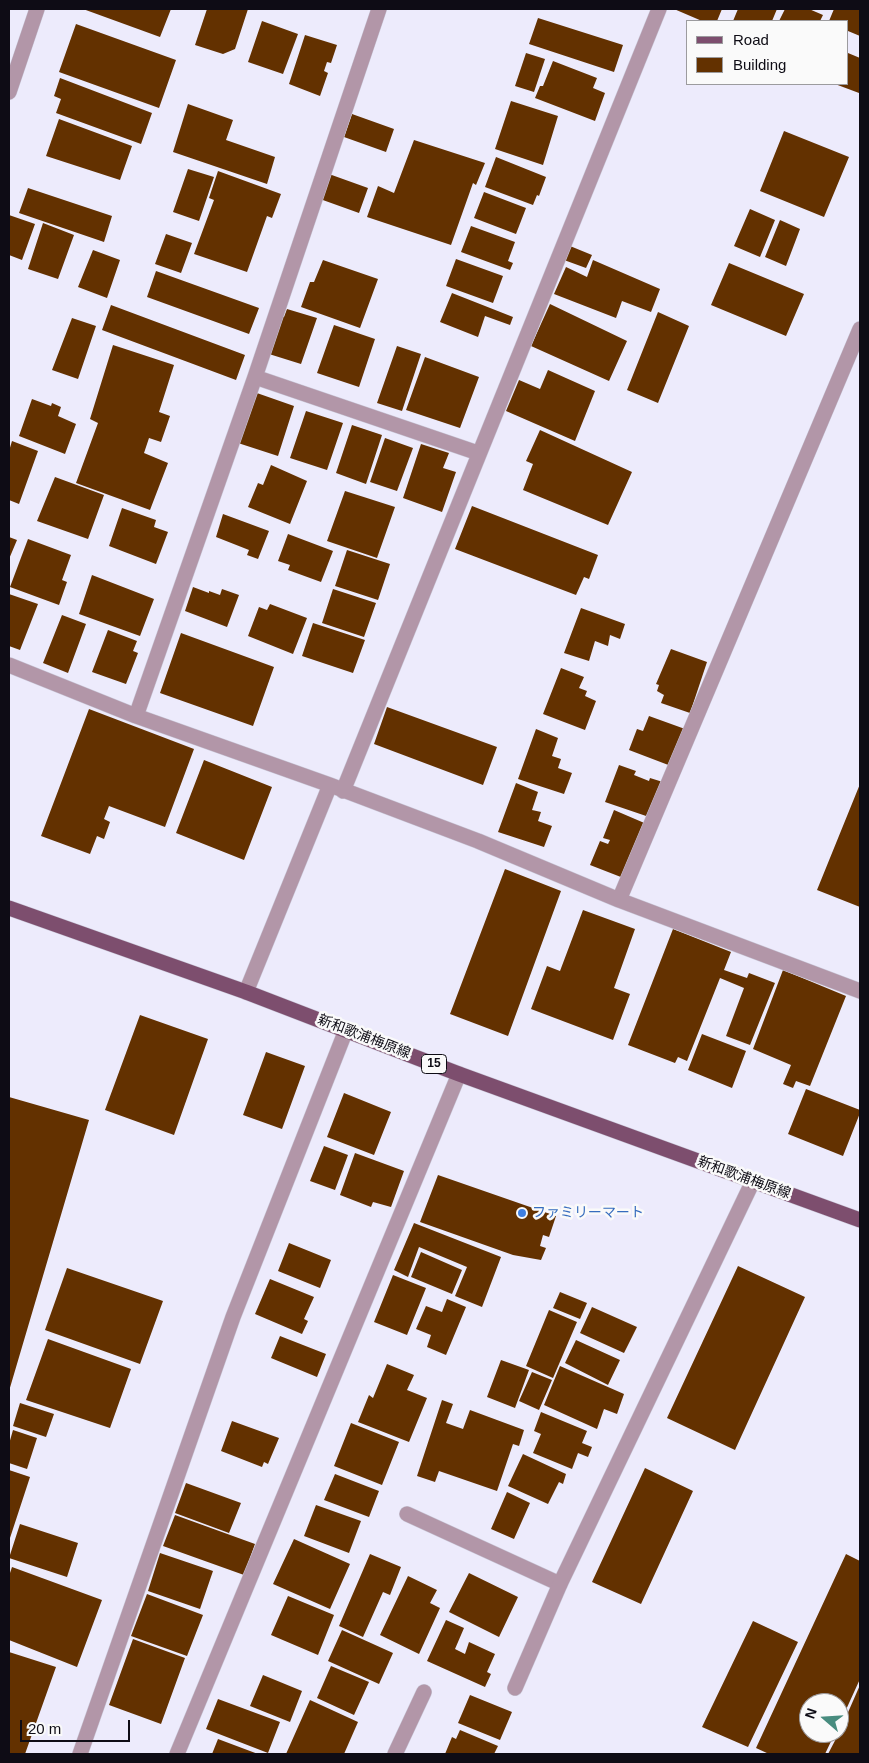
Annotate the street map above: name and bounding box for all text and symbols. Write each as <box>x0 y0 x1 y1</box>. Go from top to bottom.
legend <box>686 20 849 85</box>
text: Road <box>733 31 769 48</box>
text: Building <box>733 56 786 73</box>
street label: 新和歌浦梅原線 <box>315 1012 413 1062</box>
road number: 15 <box>422 1054 446 1074</box>
street label: 新和歌浦梅原線 <box>695 1153 793 1203</box>
place label: ファミリーマート <box>532 1205 644 1221</box>
marker: ファミリーマート <box>516 1207 528 1219</box>
north arrow <box>799 1693 849 1743</box>
text: N <box>802 1706 820 1721</box>
scale bar <box>22 1710 132 1742</box>
text: 20 m <box>28 1720 61 1737</box>

